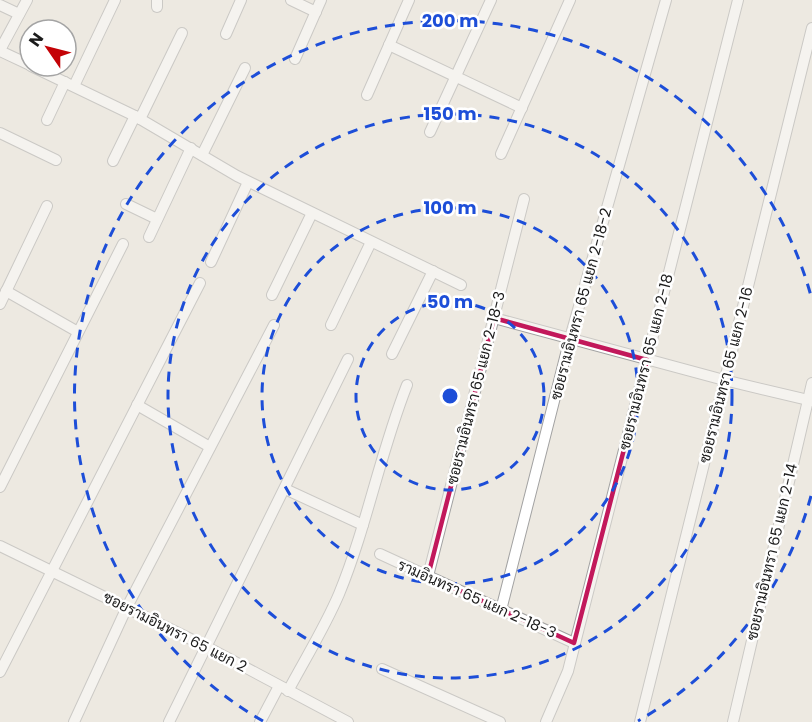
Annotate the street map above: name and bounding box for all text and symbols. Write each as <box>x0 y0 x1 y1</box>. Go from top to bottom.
text: 200 m <box>422 8 478 33</box>
north arrow <box>18 18 78 78</box>
text: N <box>23 28 49 51</box>
text: 150 m <box>423 101 477 126</box>
text: 100 m <box>423 195 477 220</box>
street label: ซอยรามอินทรา 65 แยก 2-18-2 <box>545 206 616 402</box>
street label: ซอยรามอินทรา 65 แยก 2-18 <box>613 271 678 452</box>
street label: ซอยรามอินทรา 65 แยก 2-16 <box>693 284 758 465</box>
text: 50 m <box>427 289 473 314</box>
street label: ซอยรามอินทรา 65 แยก 2-18-3 <box>441 289 510 487</box>
centre of rings <box>440 386 460 406</box>
street label: ซอยรามอินทรา 65 แยก 2-14 <box>741 461 802 642</box>
street label: รามอินทรา 65 แยก 2-18-3 <box>395 554 560 643</box>
street label: ซอยรามอินทรา 65 แยก 2 <box>100 586 251 677</box>

